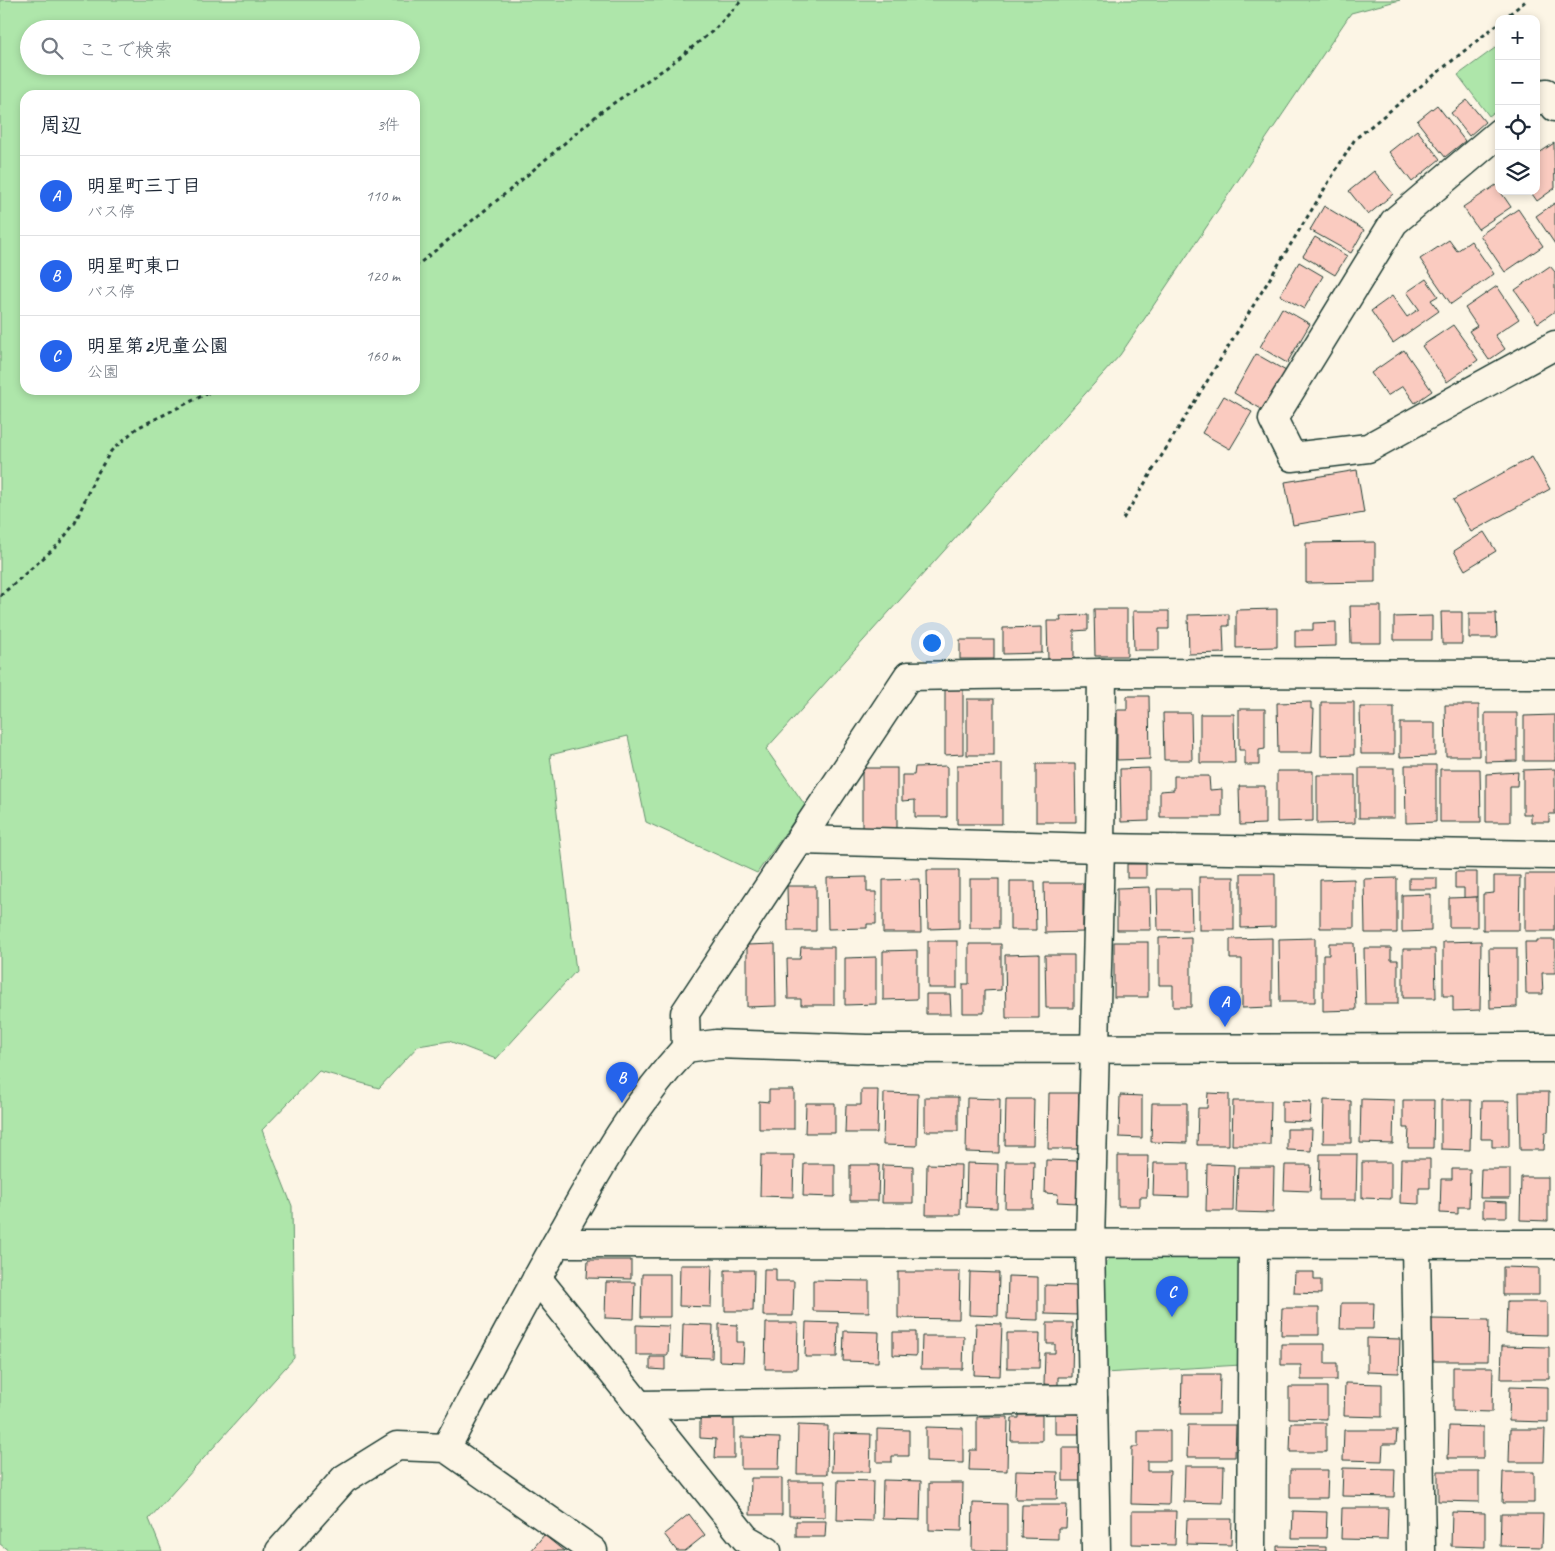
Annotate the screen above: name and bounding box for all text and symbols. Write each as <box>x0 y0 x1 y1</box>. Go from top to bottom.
map controls <box>1495 15 1540 195</box>
button: + <box>1495 15 1540 60</box>
search box <box>20 20 420 75</box>
icon: search <box>38 34 66 62</box>
text: ここで検索 <box>78 38 173 62</box>
button: − <box>1495 60 1540 105</box>
button: locate <box>1495 105 1540 150</box>
text: 周辺 <box>40 112 82 138</box>
text: 3件 <box>377 115 400 135</box>
button: layers <box>1495 150 1540 195</box>
text: 明星町三丁目 <box>87 174 201 198</box>
text: A <box>52 186 60 206</box>
text: 110 m <box>366 186 400 206</box>
text: バス停 <box>87 202 135 222</box>
text: 明星町東口 <box>87 254 182 278</box>
text: B <box>52 266 60 286</box>
text: 120 m <box>366 266 400 286</box>
text: バス停 <box>87 282 135 302</box>
text: 明星第2児童公園 <box>87 334 229 358</box>
text: C <box>52 346 60 366</box>
text: 160 m <box>366 346 400 366</box>
text: 公園 <box>87 362 119 382</box>
your location <box>919 630 945 656</box>
pin: A <box>1209 986 1241 1027</box>
pin: B <box>606 1062 638 1103</box>
pin: C <box>1156 1276 1188 1317</box>

